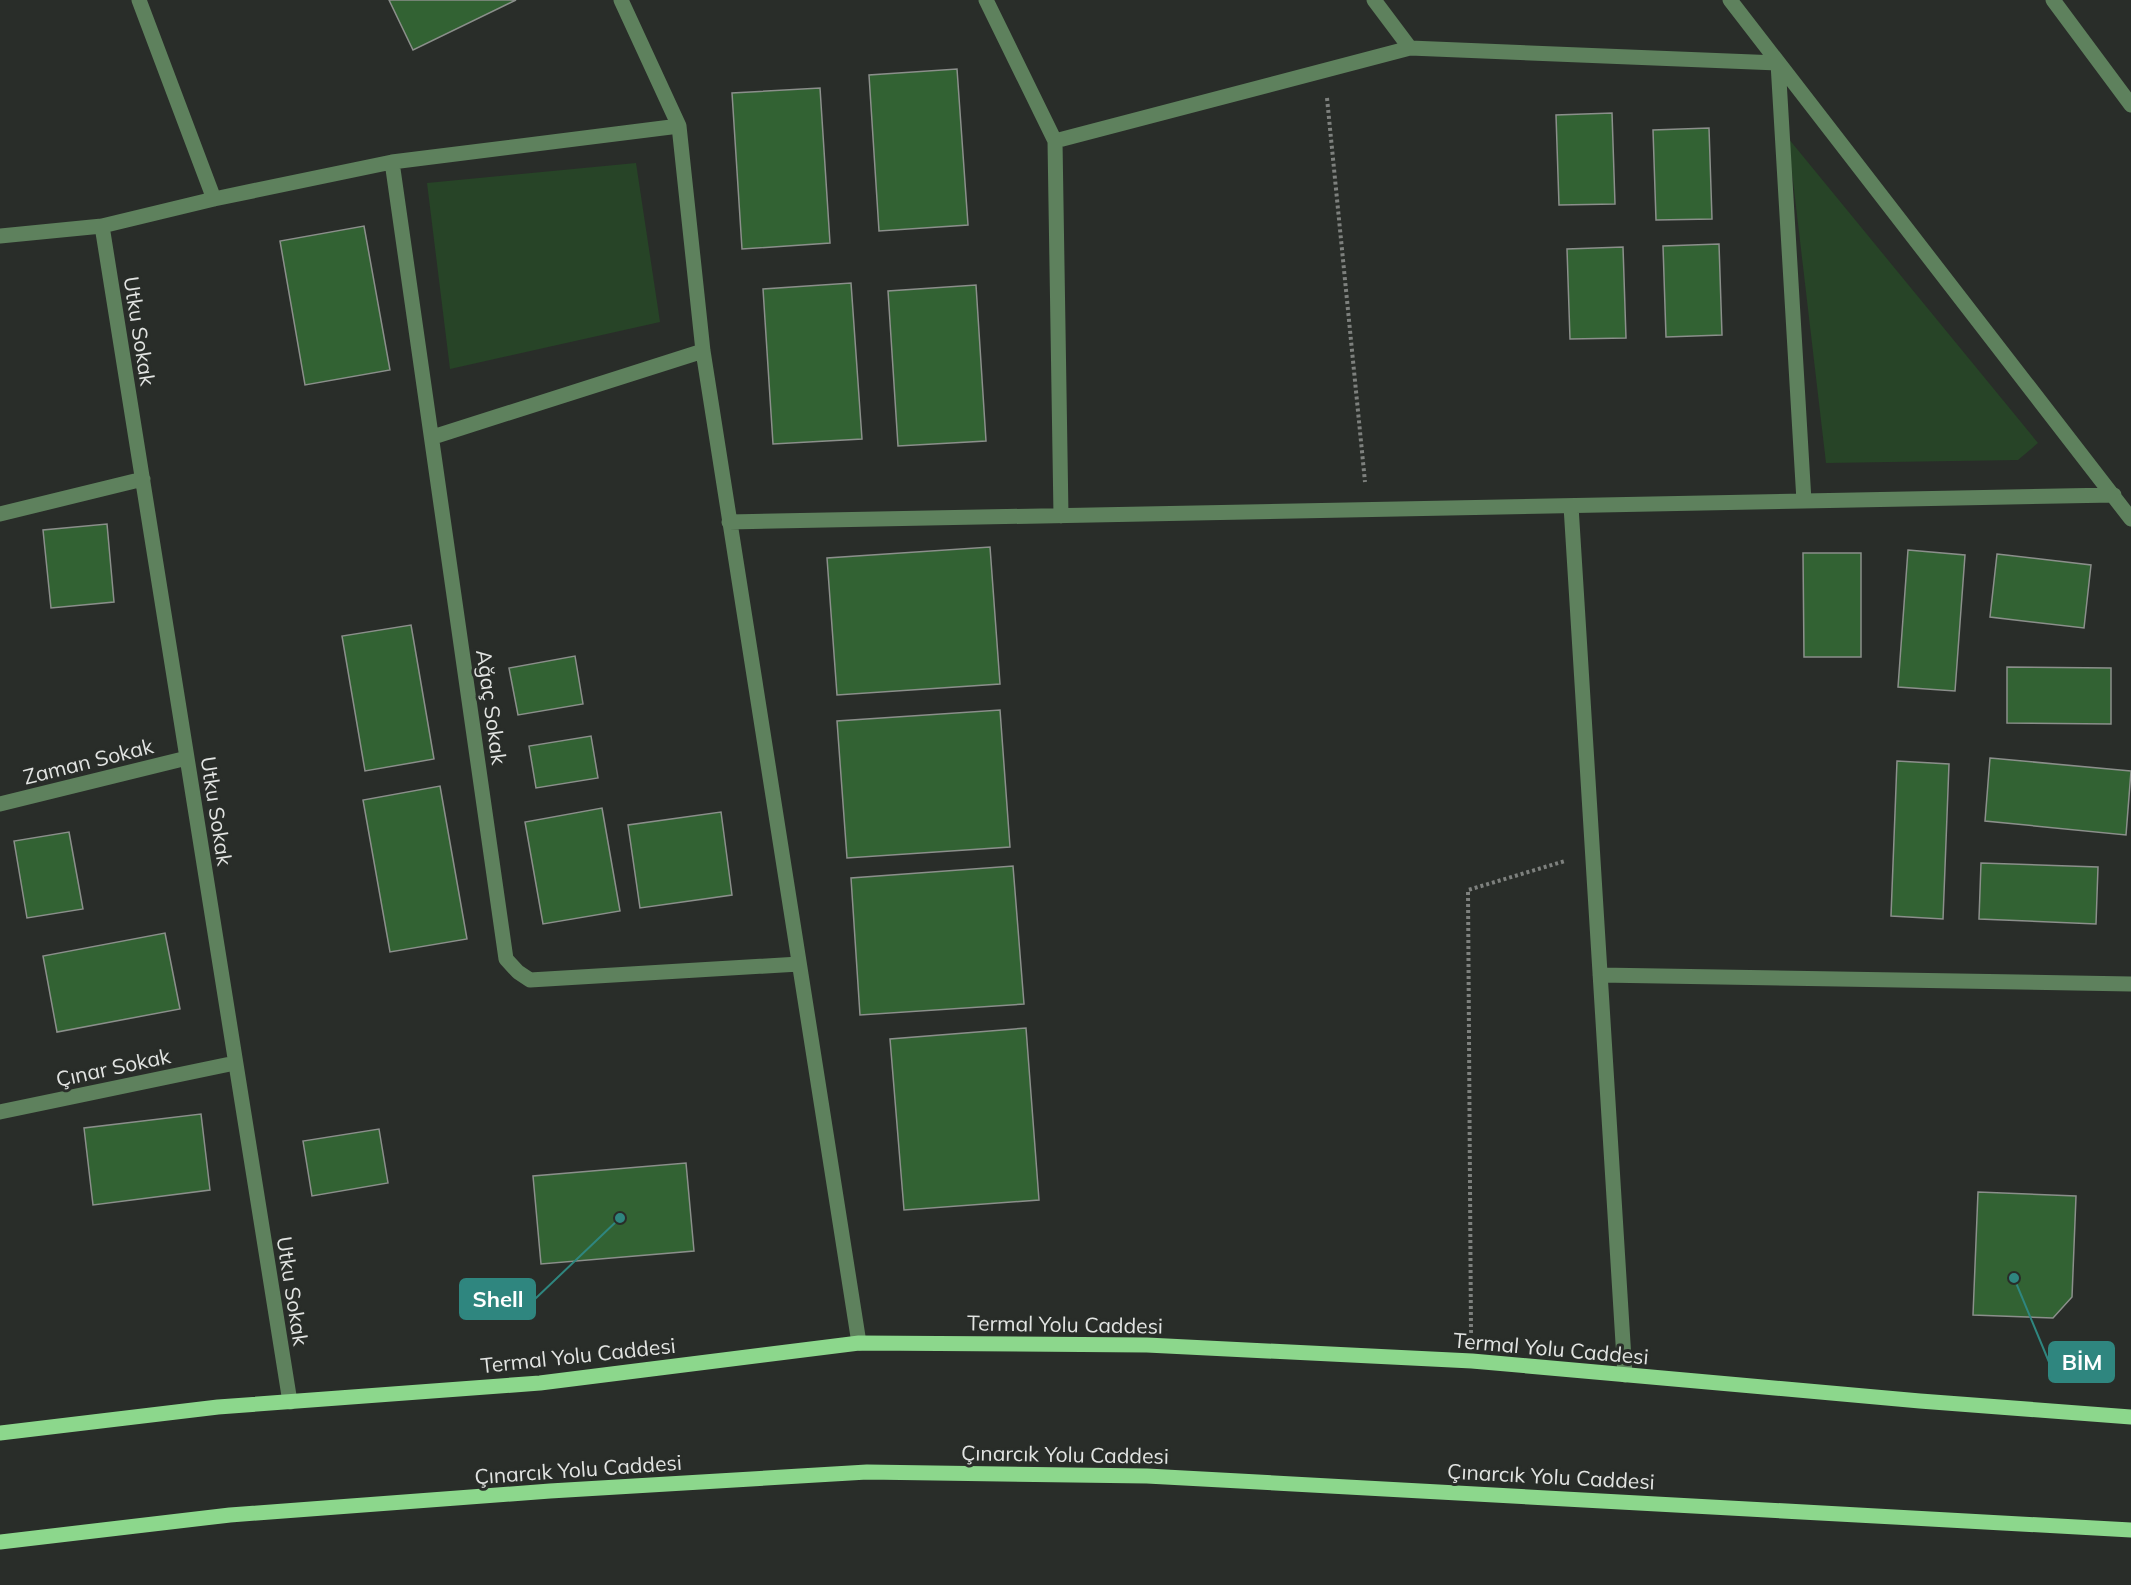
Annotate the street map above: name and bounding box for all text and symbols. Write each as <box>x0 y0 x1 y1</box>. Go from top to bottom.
street label: Utku Sokak <box>119 274 161 388</box>
street label: Ağaç Sokak <box>471 648 513 766</box>
street label: Zaman Sokak <box>20 732 156 790</box>
street label: Utku Sokak <box>196 754 238 868</box>
street label: Çınar Sokak <box>53 1042 173 1092</box>
street label: Utku Sokak <box>272 1234 314 1348</box>
callout: Shell <box>460 1279 535 1319</box>
text: Shell <box>473 1285 524 1313</box>
street label: Termal Yolu Caddesi <box>967 1309 1163 1339</box>
street label: Termal Yolu Caddesi <box>1452 1327 1650 1369</box>
street label: Termal Yolu Caddesi <box>479 1332 677 1378</box>
callout: BİM <box>2049 1342 2114 1382</box>
text: BİM <box>2062 1348 2102 1376</box>
street label: Çınarcık Yolu Caddesi <box>961 1439 1169 1469</box>
street label: Çınarcık Yolu Caddesi <box>473 1449 683 1489</box>
street label: Çınarcık Yolu Caddesi <box>1447 1458 1655 1494</box>

